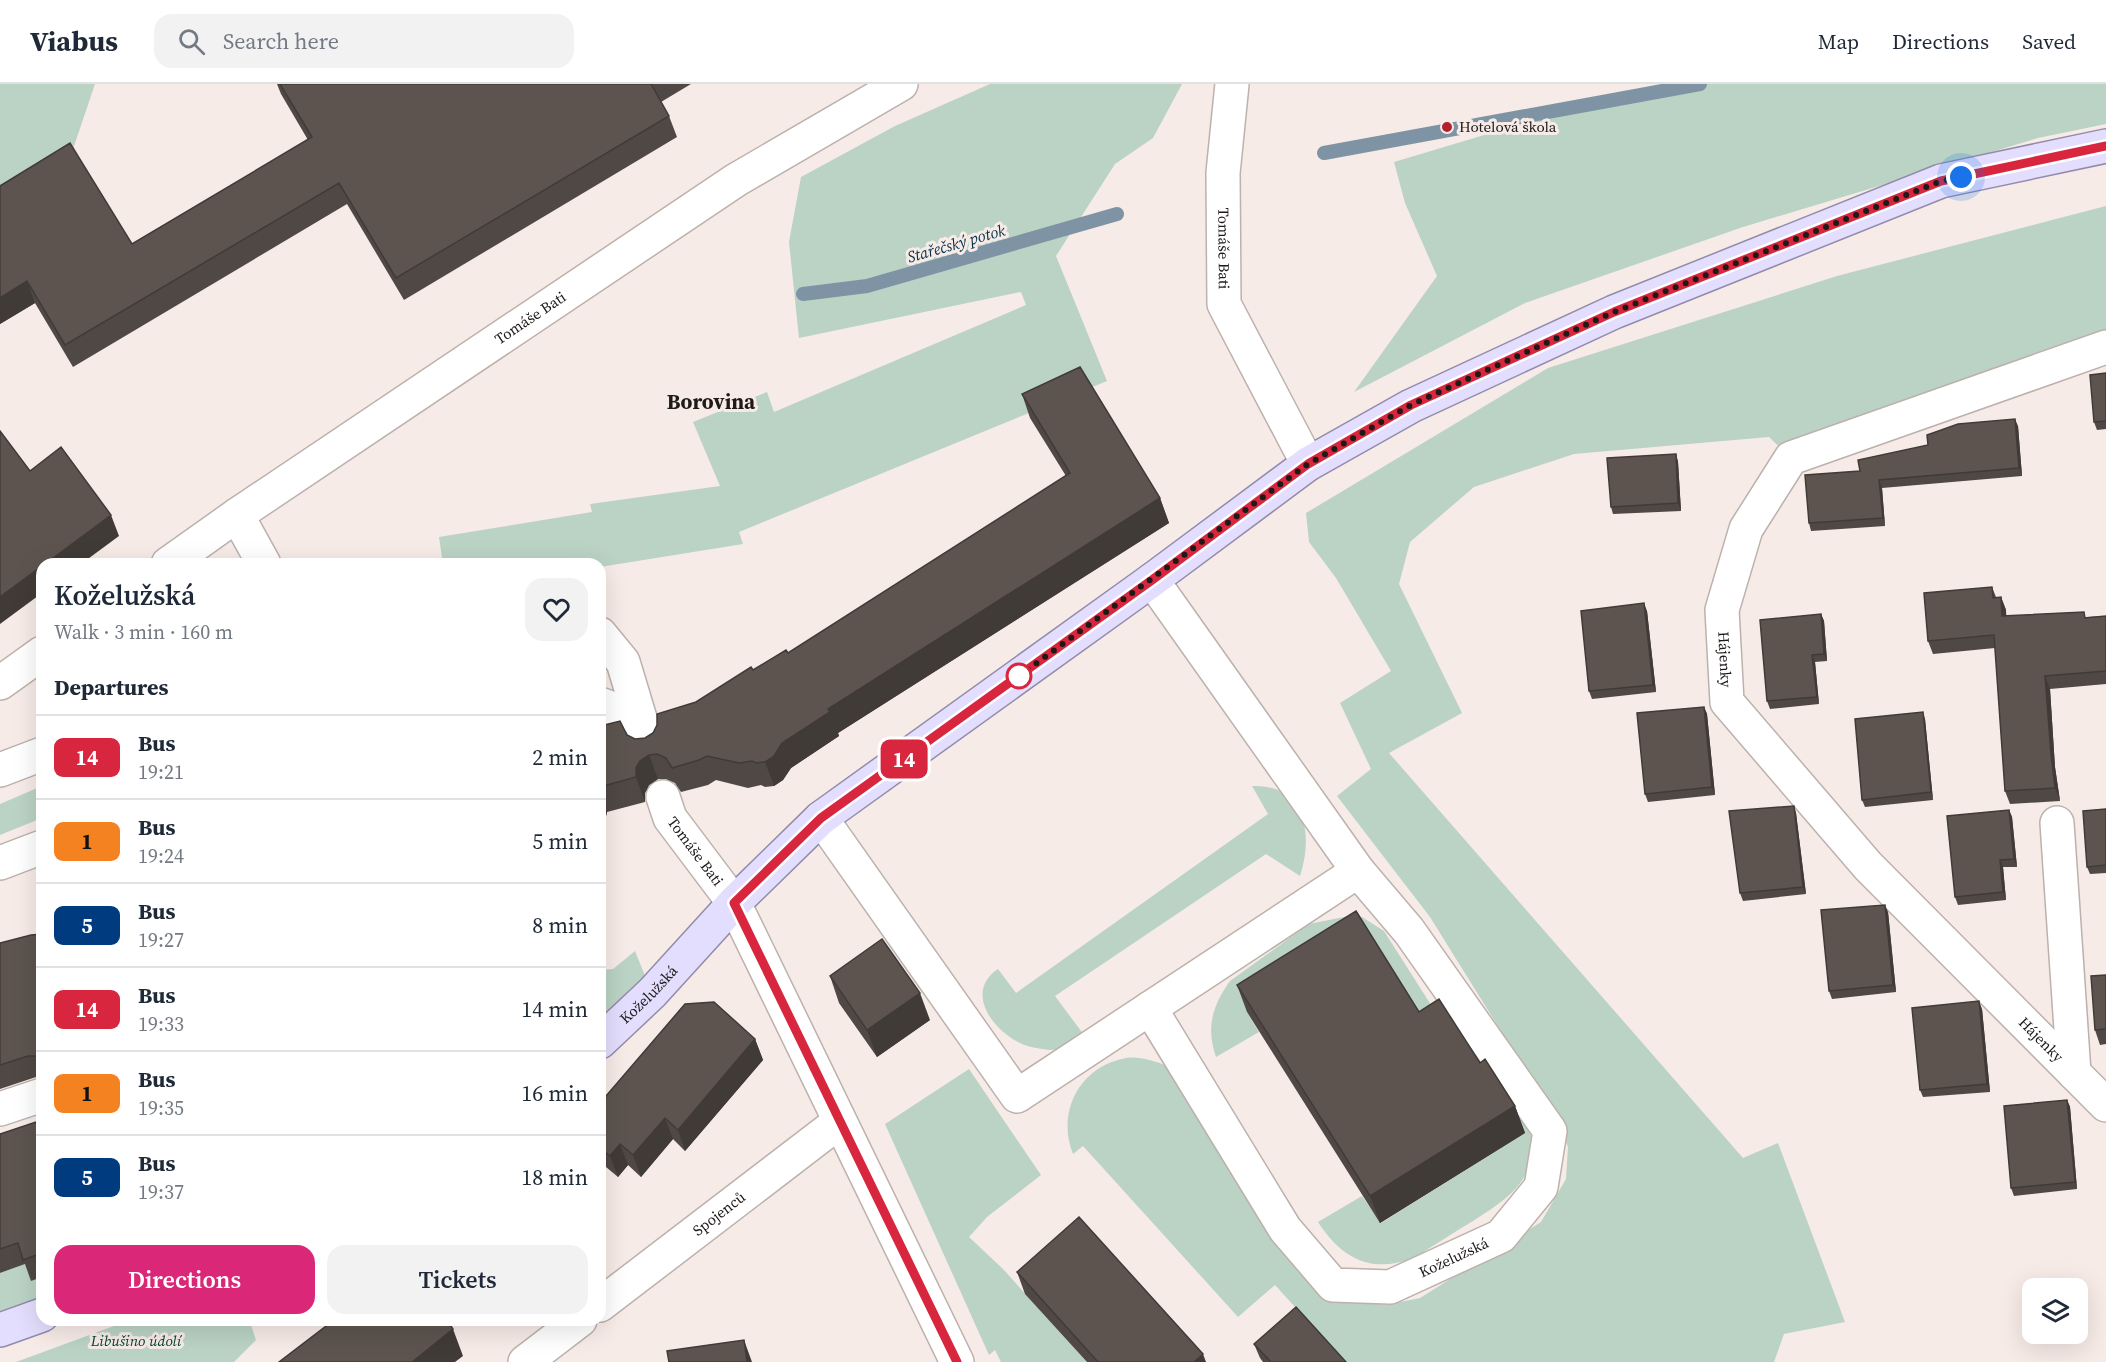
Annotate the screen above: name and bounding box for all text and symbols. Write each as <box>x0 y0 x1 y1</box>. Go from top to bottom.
search box <box>154 14 574 68</box>
text: Viabus <box>30 22 118 60</box>
icon: search <box>175 25 208 58</box>
text: Search here <box>223 26 339 56</box>
text: Map <box>1818 27 1859 56</box>
text: Directions <box>1892 27 1989 56</box>
text: Saved <box>2022 27 2076 56</box>
place label: Hotelová škola <box>1459 116 1557 137</box>
marker: Hotelová škola <box>1440 120 1454 134</box>
your location <box>1946 162 1976 192</box>
street label: Tomáše Bati <box>1213 208 1235 289</box>
water label: Stařečský potok <box>904 218 1008 267</box>
street label: Tomáše Bati <box>490 286 570 349</box>
district label: Borovina <box>667 387 756 416</box>
text: Koželužská <box>54 576 195 614</box>
button: heart <box>525 578 588 641</box>
text: Walk · 3 min · 160 m <box>54 618 233 646</box>
street label: Hájenky <box>1713 631 1737 688</box>
unlabelled marker <box>1006 663 1032 689</box>
text: Departures <box>54 672 168 702</box>
text: Bus <box>138 728 175 758</box>
line badge: 14 <box>877 740 931 778</box>
text: 2 min <box>532 742 588 772</box>
text: 14 <box>76 743 98 772</box>
text: 14 <box>893 745 915 774</box>
text: 19:21 <box>138 758 184 786</box>
text: Bus <box>138 812 175 842</box>
street label: Tomáše Bati <box>663 812 728 890</box>
text: 5 min <box>532 826 588 856</box>
text: 1 <box>81 827 93 856</box>
text: 19:24 <box>138 842 184 870</box>
text: Bus <box>138 896 175 926</box>
text: 8 min <box>532 910 588 940</box>
text: 5 <box>81 911 93 940</box>
text: 19:27 <box>138 926 184 954</box>
street label: Koželužská <box>615 960 682 1028</box>
text: Bus <box>138 980 175 1010</box>
text: 14 min <box>521 994 588 1024</box>
text: 14 <box>76 995 98 1024</box>
text: 19:33 <box>138 1010 184 1038</box>
street label: Hájenky <box>2014 1012 2069 1067</box>
text: Bus <box>138 1064 175 1094</box>
text: 16 min <box>521 1078 588 1108</box>
text: 1 <box>81 1079 93 1108</box>
text: 19:35 <box>138 1094 184 1122</box>
text: Bus <box>138 1148 175 1178</box>
text: 18 min <box>521 1162 588 1192</box>
text: 5 <box>81 1163 93 1192</box>
text: 19:37 <box>138 1178 184 1206</box>
street label: Spojenců <box>688 1186 750 1240</box>
street label: Koželužská <box>1415 1232 1492 1282</box>
button: Directions <box>54 1245 315 1314</box>
button: Tickets <box>327 1245 588 1314</box>
map controls <box>2022 1278 2088 1344</box>
button: layers <box>2022 1278 2088 1344</box>
park label: Libušino údolí <box>90 1330 183 1351</box>

